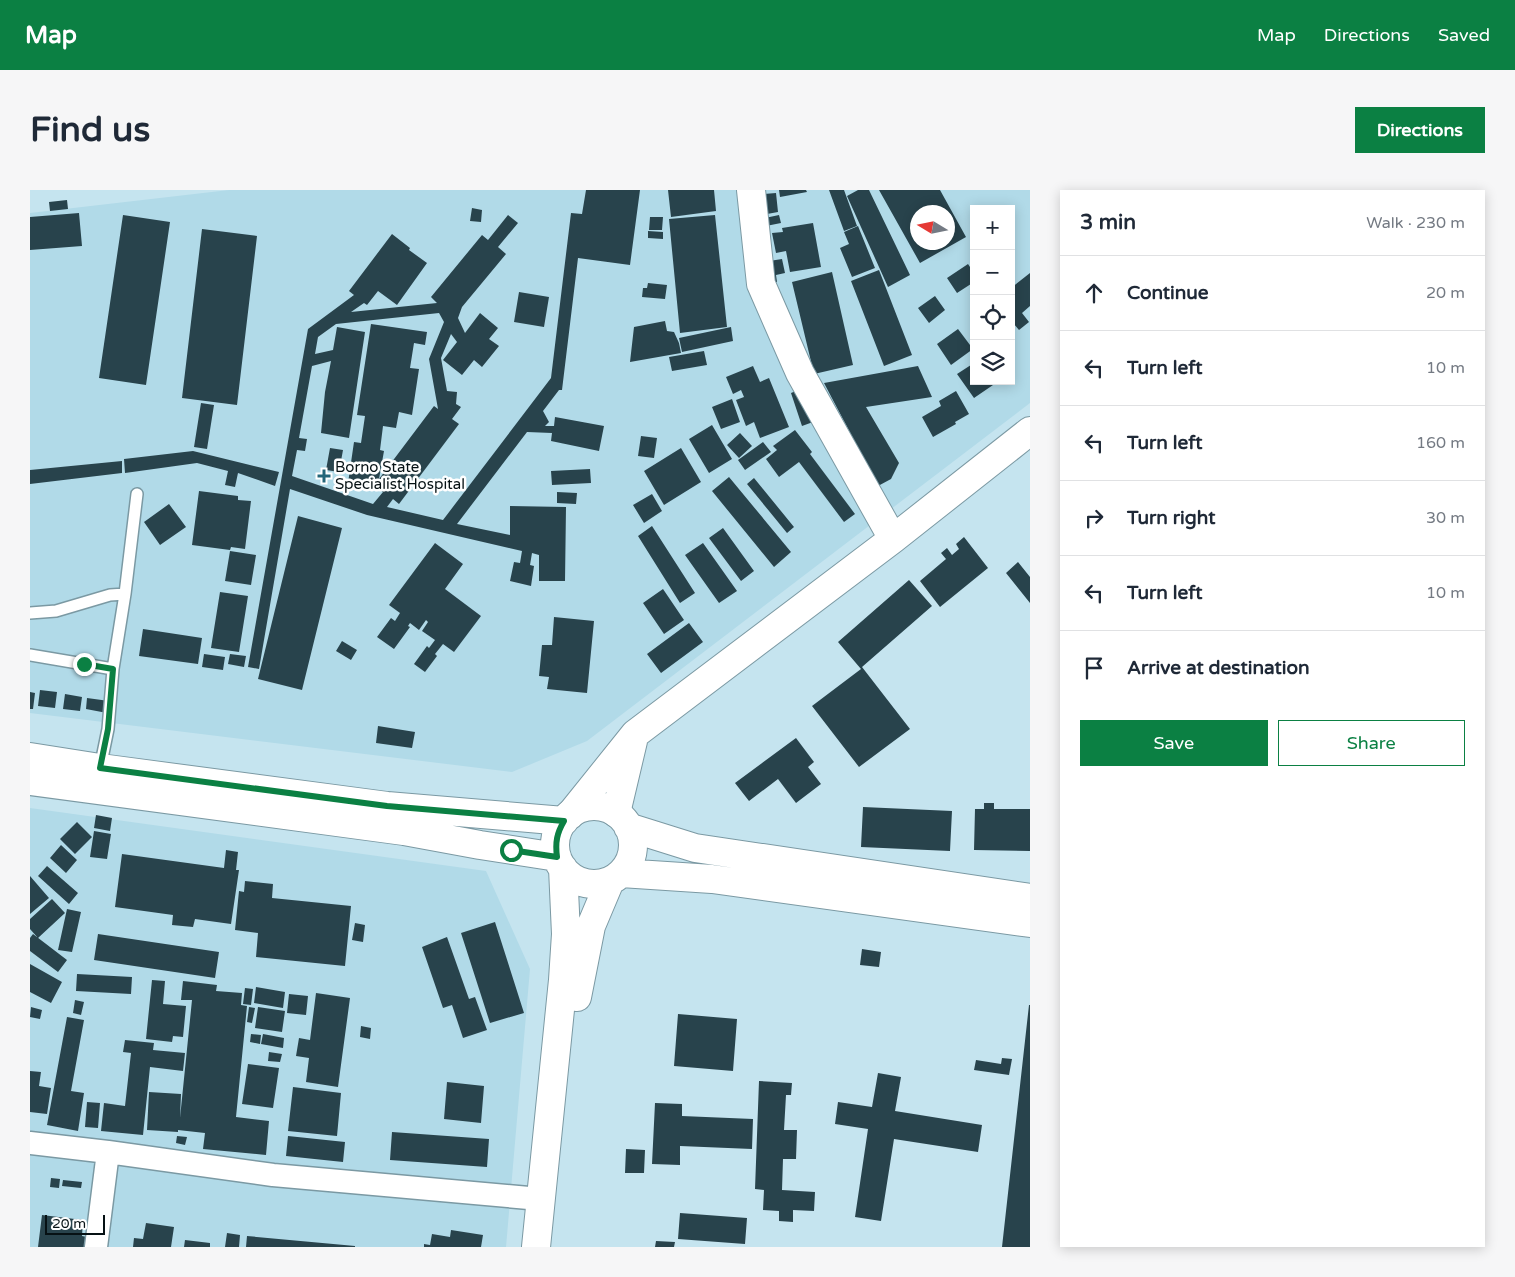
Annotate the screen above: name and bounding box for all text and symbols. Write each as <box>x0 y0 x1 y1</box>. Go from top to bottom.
text: Map <box>25 21 77 50</box>
text: Map <box>1257 24 1296 46</box>
text: Directions <box>1324 24 1410 46</box>
text: Saved <box>1438 24 1490 46</box>
button: Directions <box>1355 107 1485 153</box>
text: Find us <box>30 109 150 151</box>
north arrow <box>910 205 955 250</box>
map controls <box>970 205 1015 385</box>
button: + <box>970 205 1015 250</box>
text: 3 min <box>1080 210 1136 235</box>
text: Walk · 230 m <box>1366 213 1465 233</box>
button: − <box>970 250 1015 295</box>
icon: ahead <box>1080 279 1108 307</box>
text: Continue <box>1127 282 1209 304</box>
text: 20 m <box>1426 283 1465 303</box>
button: locate <box>970 295 1015 340</box>
button: layers <box>970 340 1015 385</box>
icon: left <box>1080 354 1108 382</box>
text: Turn left <box>1127 357 1203 379</box>
text: 10 m <box>1426 358 1465 378</box>
icon: left <box>1080 429 1108 457</box>
text: Turn left <box>1127 432 1203 454</box>
text: 160 m <box>1416 433 1465 453</box>
place label: Borno State Specialist Hospital <box>335 458 465 493</box>
marker: Borno State Specialist Hospital <box>317 469 331 483</box>
icon: right <box>1080 504 1108 532</box>
text: Turn right <box>1127 507 1215 529</box>
text: 30 m <box>1426 508 1465 528</box>
icon: left <box>1080 579 1108 607</box>
text: Turn left <box>1127 582 1203 604</box>
text: 10 m <box>1426 583 1465 603</box>
route end <box>73 653 96 676</box>
icon: arrive <box>1080 654 1108 682</box>
text: Arrive at destination <box>1127 657 1310 679</box>
button: Save <box>1080 720 1268 766</box>
button: Share <box>1278 720 1465 766</box>
route start <box>500 839 523 862</box>
scale bar <box>45 1212 105 1235</box>
text: 20 m <box>52 1215 86 1232</box>

